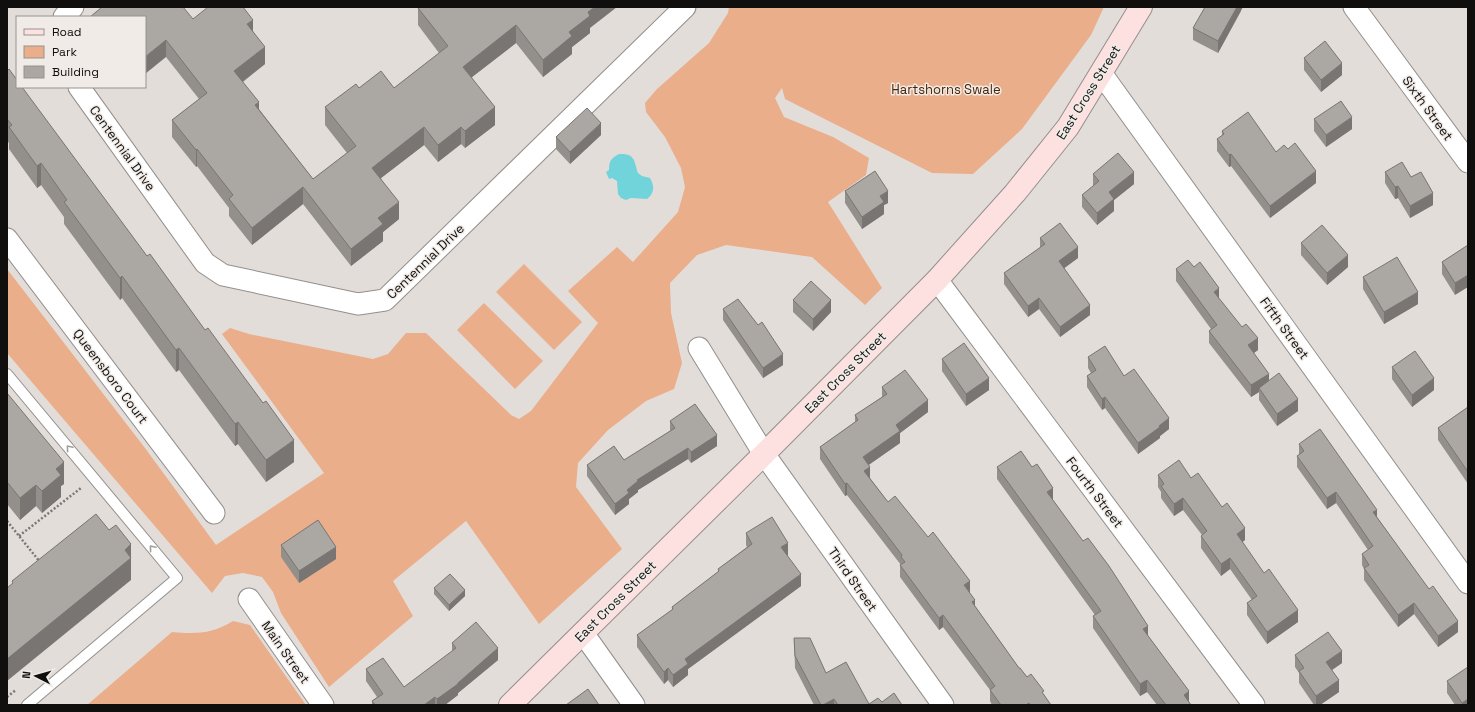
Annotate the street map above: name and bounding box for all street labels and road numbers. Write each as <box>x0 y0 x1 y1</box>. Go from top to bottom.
street label: East Cross Street <box>1052 42 1124 143</box>
street label: Sixth Street <box>1398 73 1457 144</box>
street label: Centennial Drive <box>86 102 159 194</box>
street label: Centennial Drive <box>383 220 468 303</box>
street label: Fifth Street <box>1256 294 1313 363</box>
street label: Queensboro Court <box>69 325 152 427</box>
street label: East Cross Street <box>801 328 890 417</box>
street label: Fourth Street <box>1062 453 1127 531</box>
street label: Third Street <box>824 544 881 615</box>
street label: East Cross Street <box>571 557 660 646</box>
street label: Main Street <box>258 618 313 687</box>

